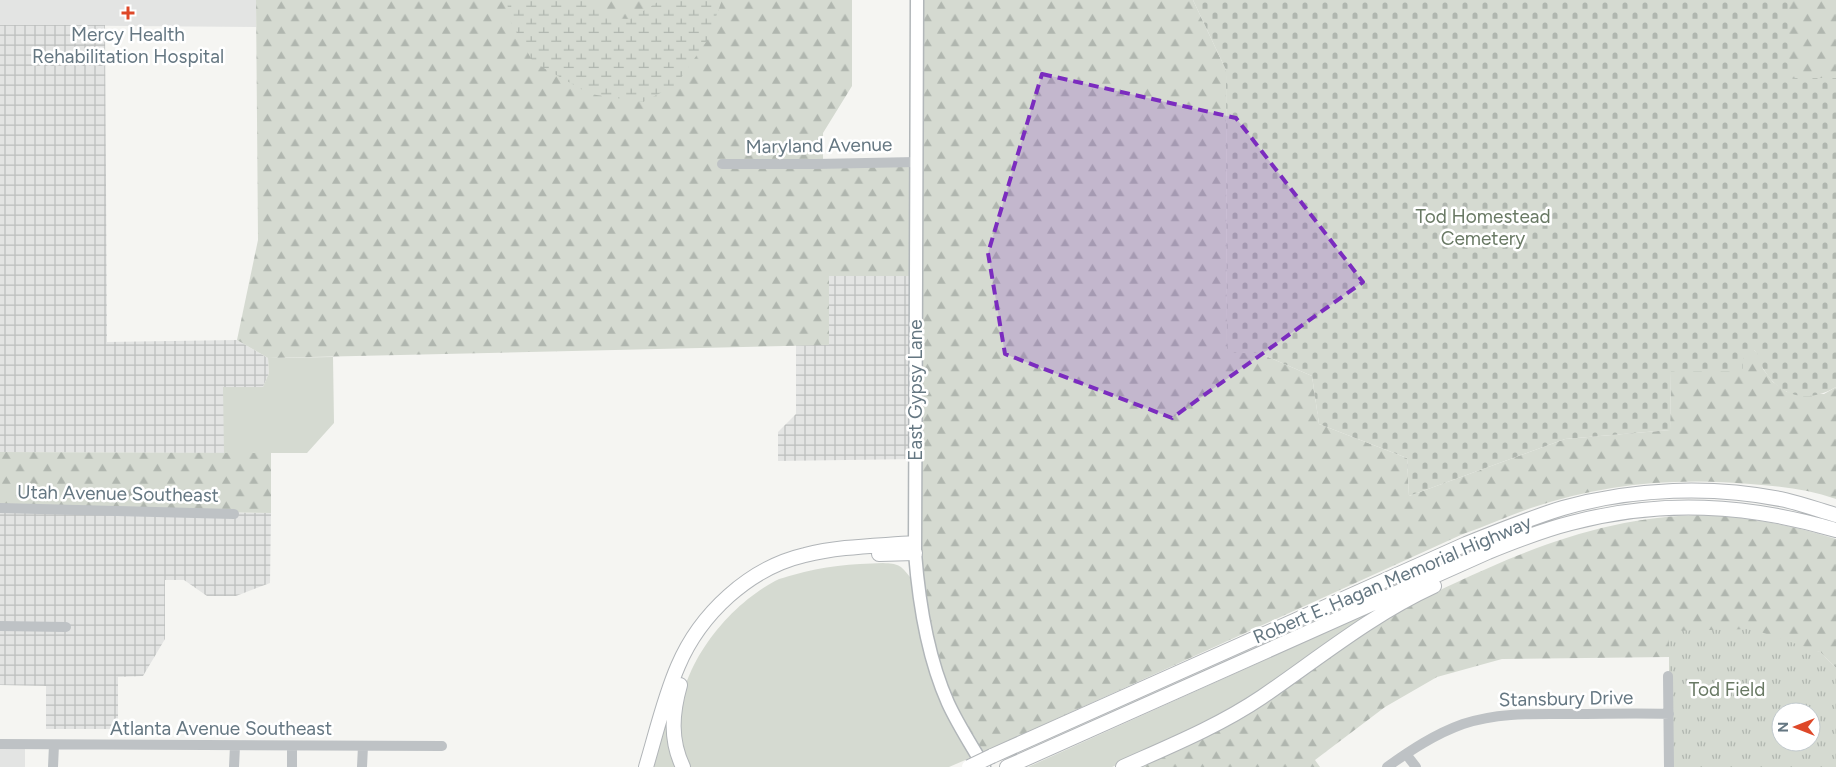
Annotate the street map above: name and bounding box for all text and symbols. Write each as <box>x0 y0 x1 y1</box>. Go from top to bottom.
marker: Mercy Health Rehabilitation Hospital <box>121 6 135 20</box>
place label: Mercy Health Rehabilitation Hospital <box>32 23 224 68</box>
street label: Maryland Avenue <box>745 133 893 158</box>
park label: Tod Homestead Cemetery <box>1415 205 1551 250</box>
street label: East Gypsy Lane <box>904 319 927 461</box>
street label: Utah Avenue Southeast <box>17 480 219 507</box>
street label: Robert E. Hagan Memorial Highway <box>1250 510 1535 649</box>
park label: Tod Field <box>1689 678 1765 701</box>
street label: Stansbury Drive <box>1498 686 1634 711</box>
north arrow <box>1771 702 1821 752</box>
street label: Atlanta Avenue Southeast <box>110 717 332 740</box>
text: N <box>1775 722 1792 732</box>

